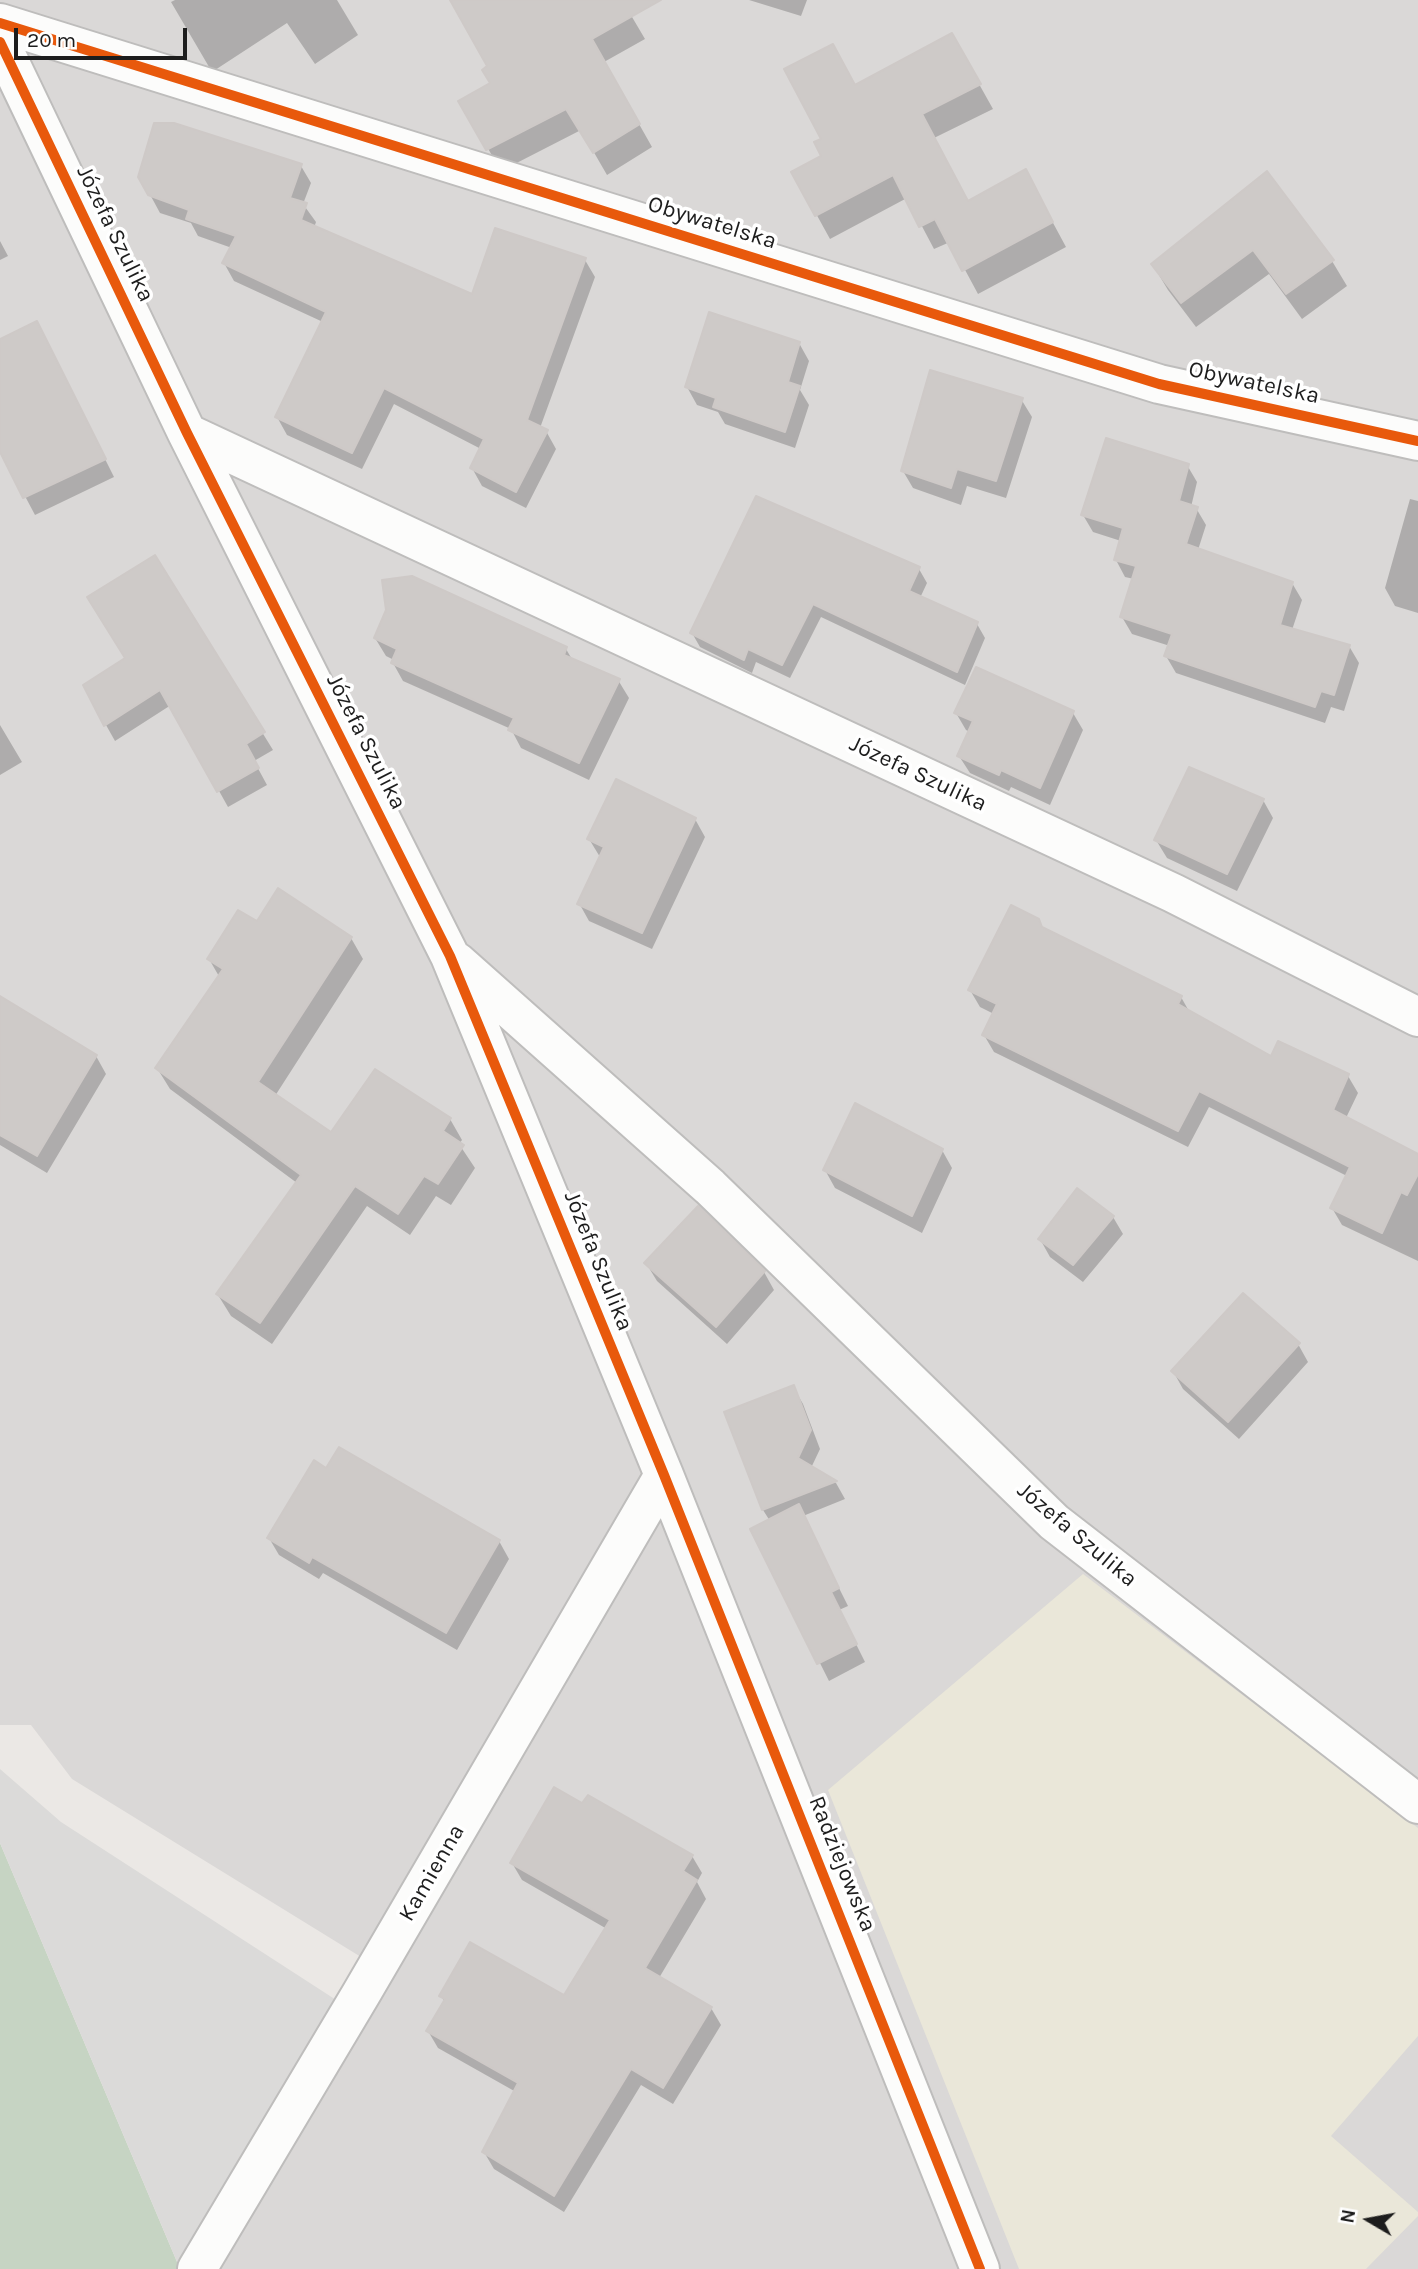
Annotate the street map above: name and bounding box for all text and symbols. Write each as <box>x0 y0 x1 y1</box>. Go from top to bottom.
scale bar <box>18 14 191 58</box>
text: 20 m <box>27 28 76 52</box>
street label: Józefa Szulika <box>70 161 160 307</box>
street label: Obywatelska <box>644 190 780 256</box>
street label: Obywatelska <box>1186 356 1322 410</box>
street label: Józefa Szulika <box>320 670 412 814</box>
street label: Józefa Szulika <box>845 730 991 818</box>
street label: Józefa Szulika <box>557 1187 639 1335</box>
street label: Józefa Szulika <box>1011 1477 1143 1593</box>
street label: Radziejowska <box>802 1792 882 1936</box>
street label: Kamienna <box>393 1820 471 1926</box>
north arrow <box>1334 2185 1404 2255</box>
text: N <box>1336 2208 1360 2225</box>

